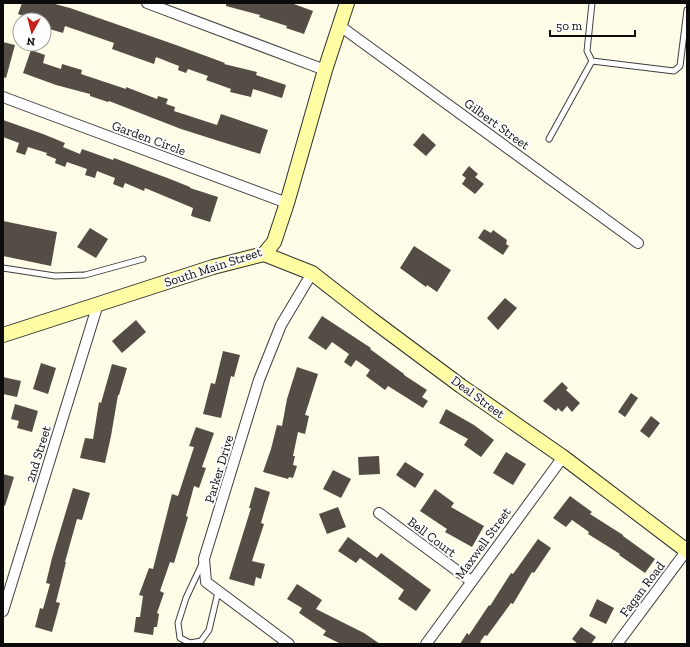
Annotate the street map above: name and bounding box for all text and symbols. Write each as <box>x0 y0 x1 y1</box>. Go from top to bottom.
north arrow <box>12 12 52 52</box>
scale bar <box>550 12 635 38</box>
text: 50 m <box>556 19 583 33</box>
text: N <box>25 34 36 48</box>
street label: Gilbert Street <box>462 95 533 153</box>
street label: Garden Circle <box>110 118 188 158</box>
street label: South Main Street <box>162 244 264 290</box>
street label: Deal Street <box>448 373 508 421</box>
street label: 2nd Street <box>22 424 54 484</box>
street label: Parker Drive <box>202 433 236 505</box>
street label: Maxwell Street <box>452 504 514 582</box>
street label: Bell Court <box>405 514 459 560</box>
street label: Fagan Road <box>616 558 668 620</box>

